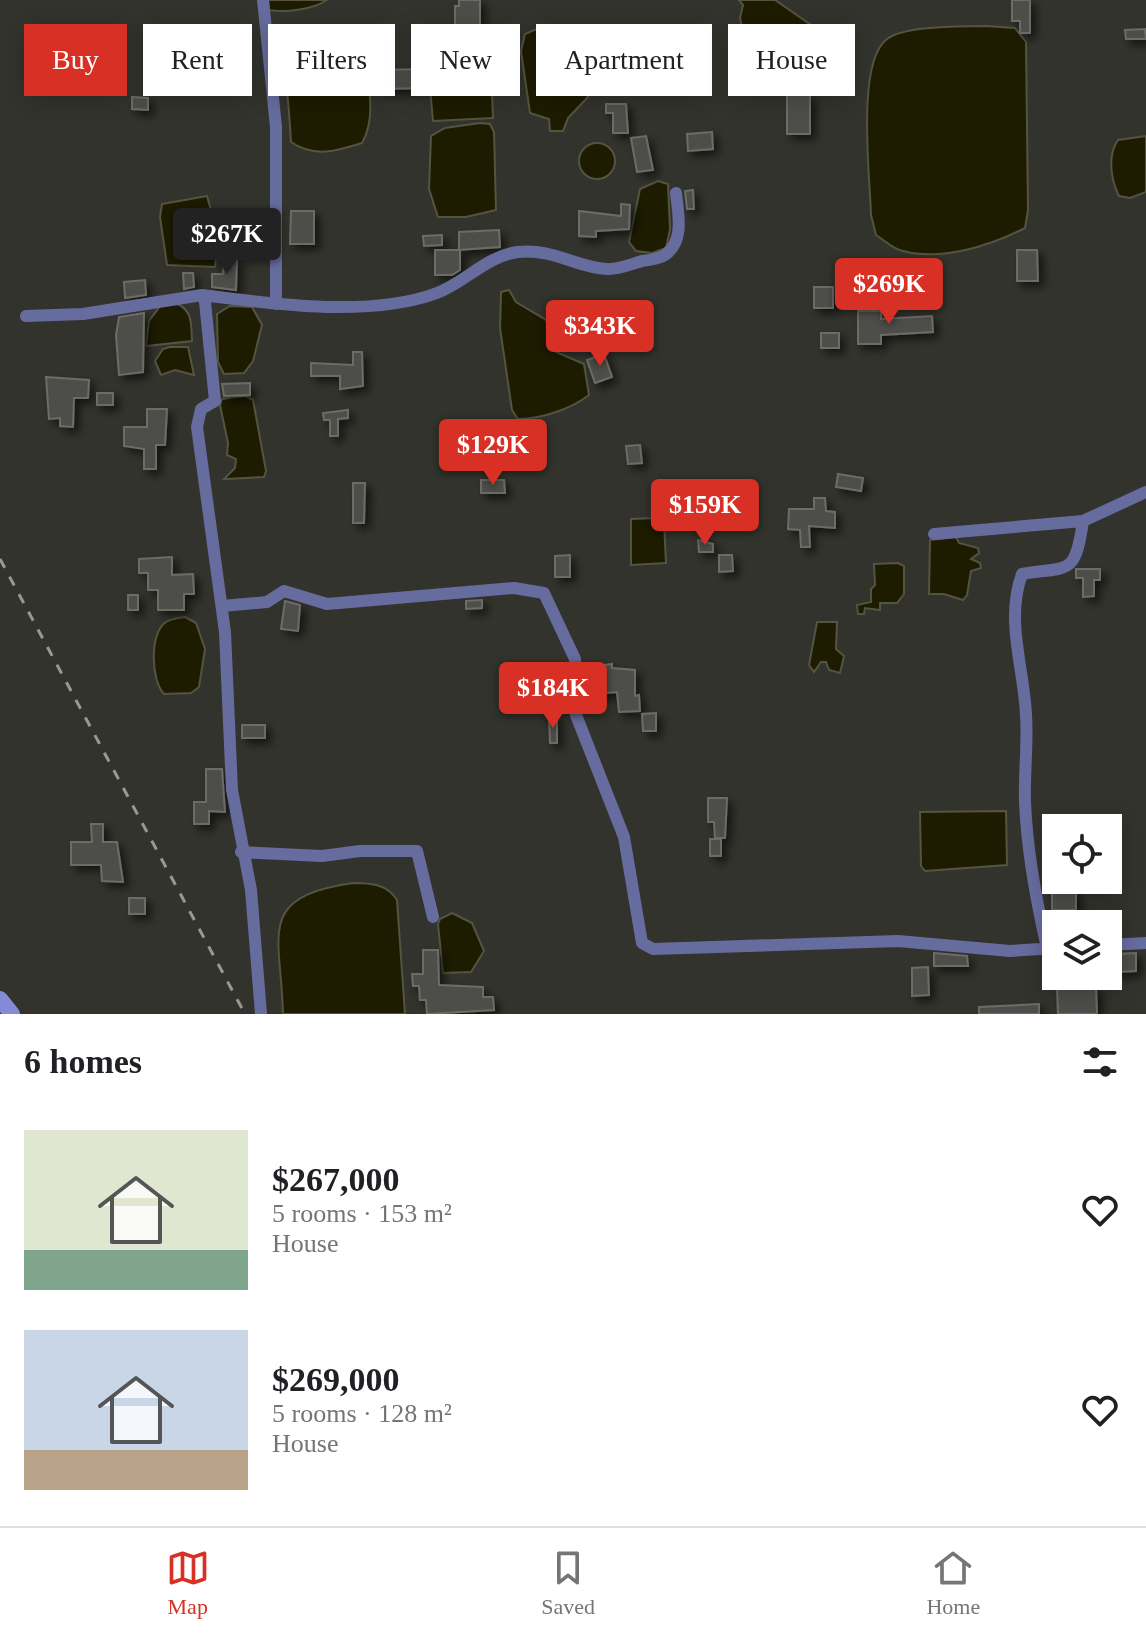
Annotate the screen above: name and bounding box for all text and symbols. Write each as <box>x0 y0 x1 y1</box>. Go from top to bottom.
chip: Buy <box>24 24 127 96</box>
chip: Rent <box>143 24 252 96</box>
chip: Filters <box>268 24 395 96</box>
chip: New <box>411 24 520 96</box>
chip: Apartment <box>536 24 712 96</box>
chip: House <box>728 24 855 96</box>
pin: $267K <box>171 208 283 276</box>
text: $267K <box>191 219 263 248</box>
pin: $269K <box>833 258 945 326</box>
text: $269K <box>853 269 925 298</box>
pin: $343K <box>544 300 656 368</box>
text: $343K <box>564 311 636 340</box>
pin: $129K <box>437 419 549 487</box>
text: $129K <box>457 430 529 459</box>
pin: $159K <box>649 479 761 547</box>
text: $159K <box>669 490 741 519</box>
pin: $184K <box>497 662 609 730</box>
text: $184K <box>517 673 589 702</box>
map controls <box>1042 814 1122 990</box>
button: locate <box>1042 814 1122 894</box>
button: layers <box>1042 910 1122 990</box>
icon: filters <box>1078 1040 1122 1084</box>
text: 6 homes <box>24 1043 142 1080</box>
text: $267,000 <box>272 1161 400 1198</box>
icon: home <box>88 1162 184 1258</box>
icon: heart <box>1078 1188 1122 1232</box>
text: 5 rooms · 153 m² <box>272 1199 452 1228</box>
text: House <box>272 1229 338 1258</box>
text: $269,000 <box>272 1361 400 1398</box>
icon: home <box>88 1362 184 1458</box>
icon: heart <box>1078 1388 1122 1432</box>
text: 5 rooms · 128 m² <box>272 1399 452 1428</box>
text: House <box>272 1429 338 1458</box>
tab: Map <box>166 1546 210 1620</box>
tab: Saved <box>541 1546 595 1620</box>
tab: Home <box>926 1546 980 1620</box>

